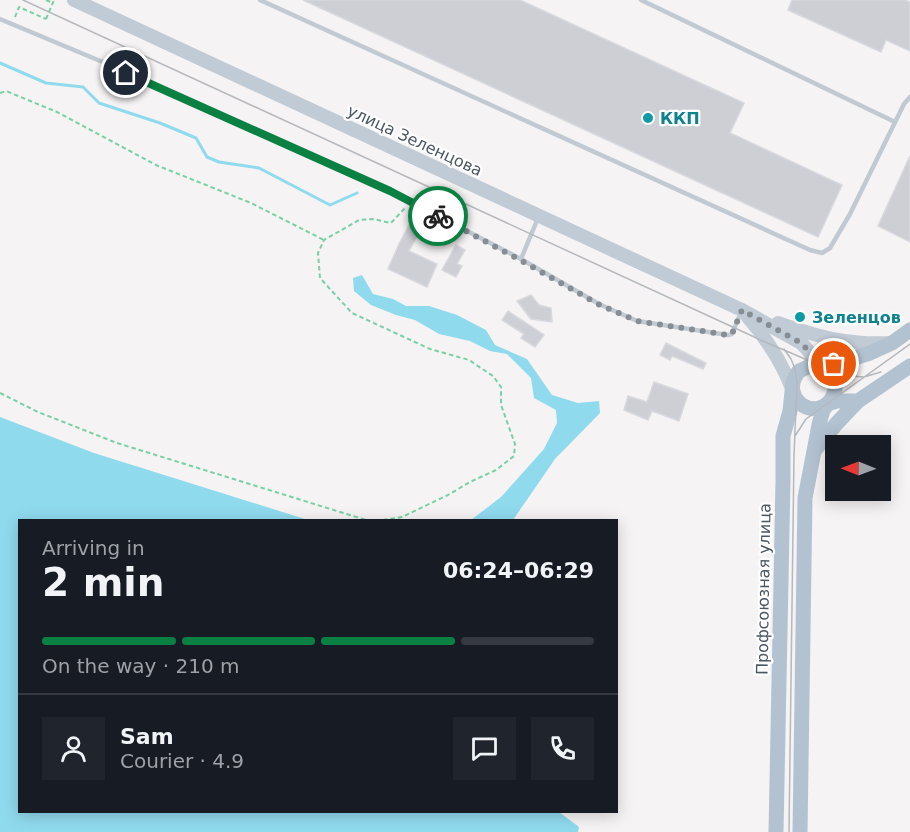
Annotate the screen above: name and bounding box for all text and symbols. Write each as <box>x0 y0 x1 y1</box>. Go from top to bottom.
pin <box>100 47 151 98</box>
icon: home <box>109 56 142 89</box>
street label: улица Зеленцова <box>344 101 485 180</box>
place label: ККП <box>660 109 700 128</box>
marker: ККП <box>641 111 655 125</box>
courier <box>408 186 468 246</box>
icon: bike <box>422 200 455 233</box>
place label: Зеленцов <box>812 308 901 327</box>
marker: Зеленцов <box>793 310 807 324</box>
pin <box>808 338 859 389</box>
icon: bag <box>817 347 850 380</box>
north arrow <box>825 435 891 501</box>
map controls <box>825 435 891 501</box>
street label: Профсоюзная улица <box>753 503 774 675</box>
text: Arriving in <box>42 536 145 560</box>
text: 06:24–06:29 <box>443 558 594 583</box>
text: 2 min <box>42 560 164 605</box>
text: On the way · 210 m <box>42 654 240 678</box>
button: person <box>42 717 105 780</box>
button: chat <box>453 717 516 780</box>
button: phone <box>531 717 594 780</box>
text: Sam <box>120 724 174 749</box>
text: Courier · 4.9 <box>120 749 244 773</box>

